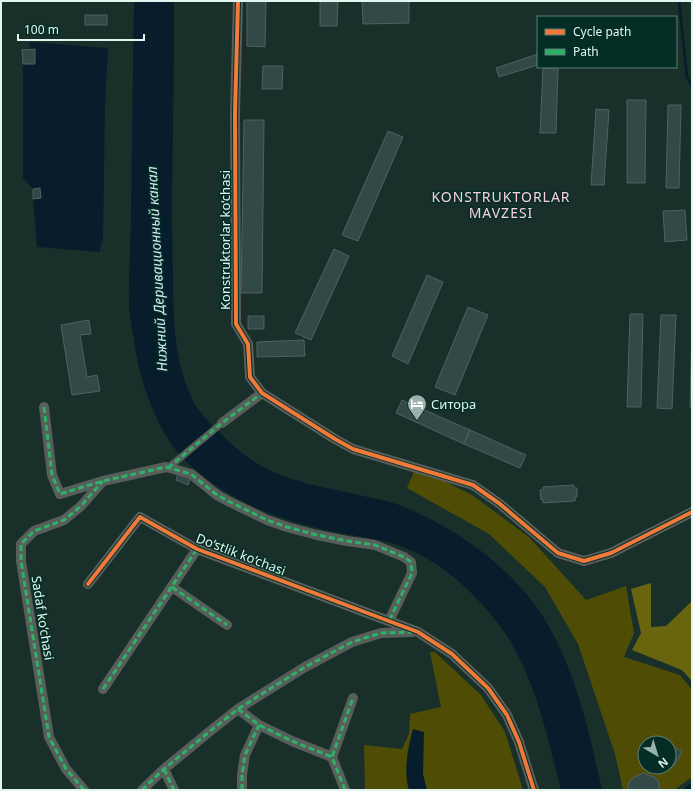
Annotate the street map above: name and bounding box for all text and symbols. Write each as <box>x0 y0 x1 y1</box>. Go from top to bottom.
scale bar <box>18 16 144 42</box>
legend <box>537 16 677 68</box>
text: 100 m <box>24 21 59 38</box>
text: Cycle path <box>573 23 631 40</box>
text: Path <box>573 43 599 60</box>
water label: Нижний Деривационный канал <box>142 166 171 372</box>
street label: Konstruktorlar ko‘chasi <box>216 170 234 310</box>
district label: KONSTRUKTORLAR MAVZESI <box>431 187 571 222</box>
hotel icon: Ситора <box>406 393 428 421</box>
place label: Ситора <box>431 395 476 413</box>
street label: Do‘stlik ko‘chasi <box>194 529 288 579</box>
street label: Sadaf ko‘chasi <box>27 575 59 661</box>
north arrow <box>637 735 677 775</box>
text: N <box>655 755 672 772</box>

